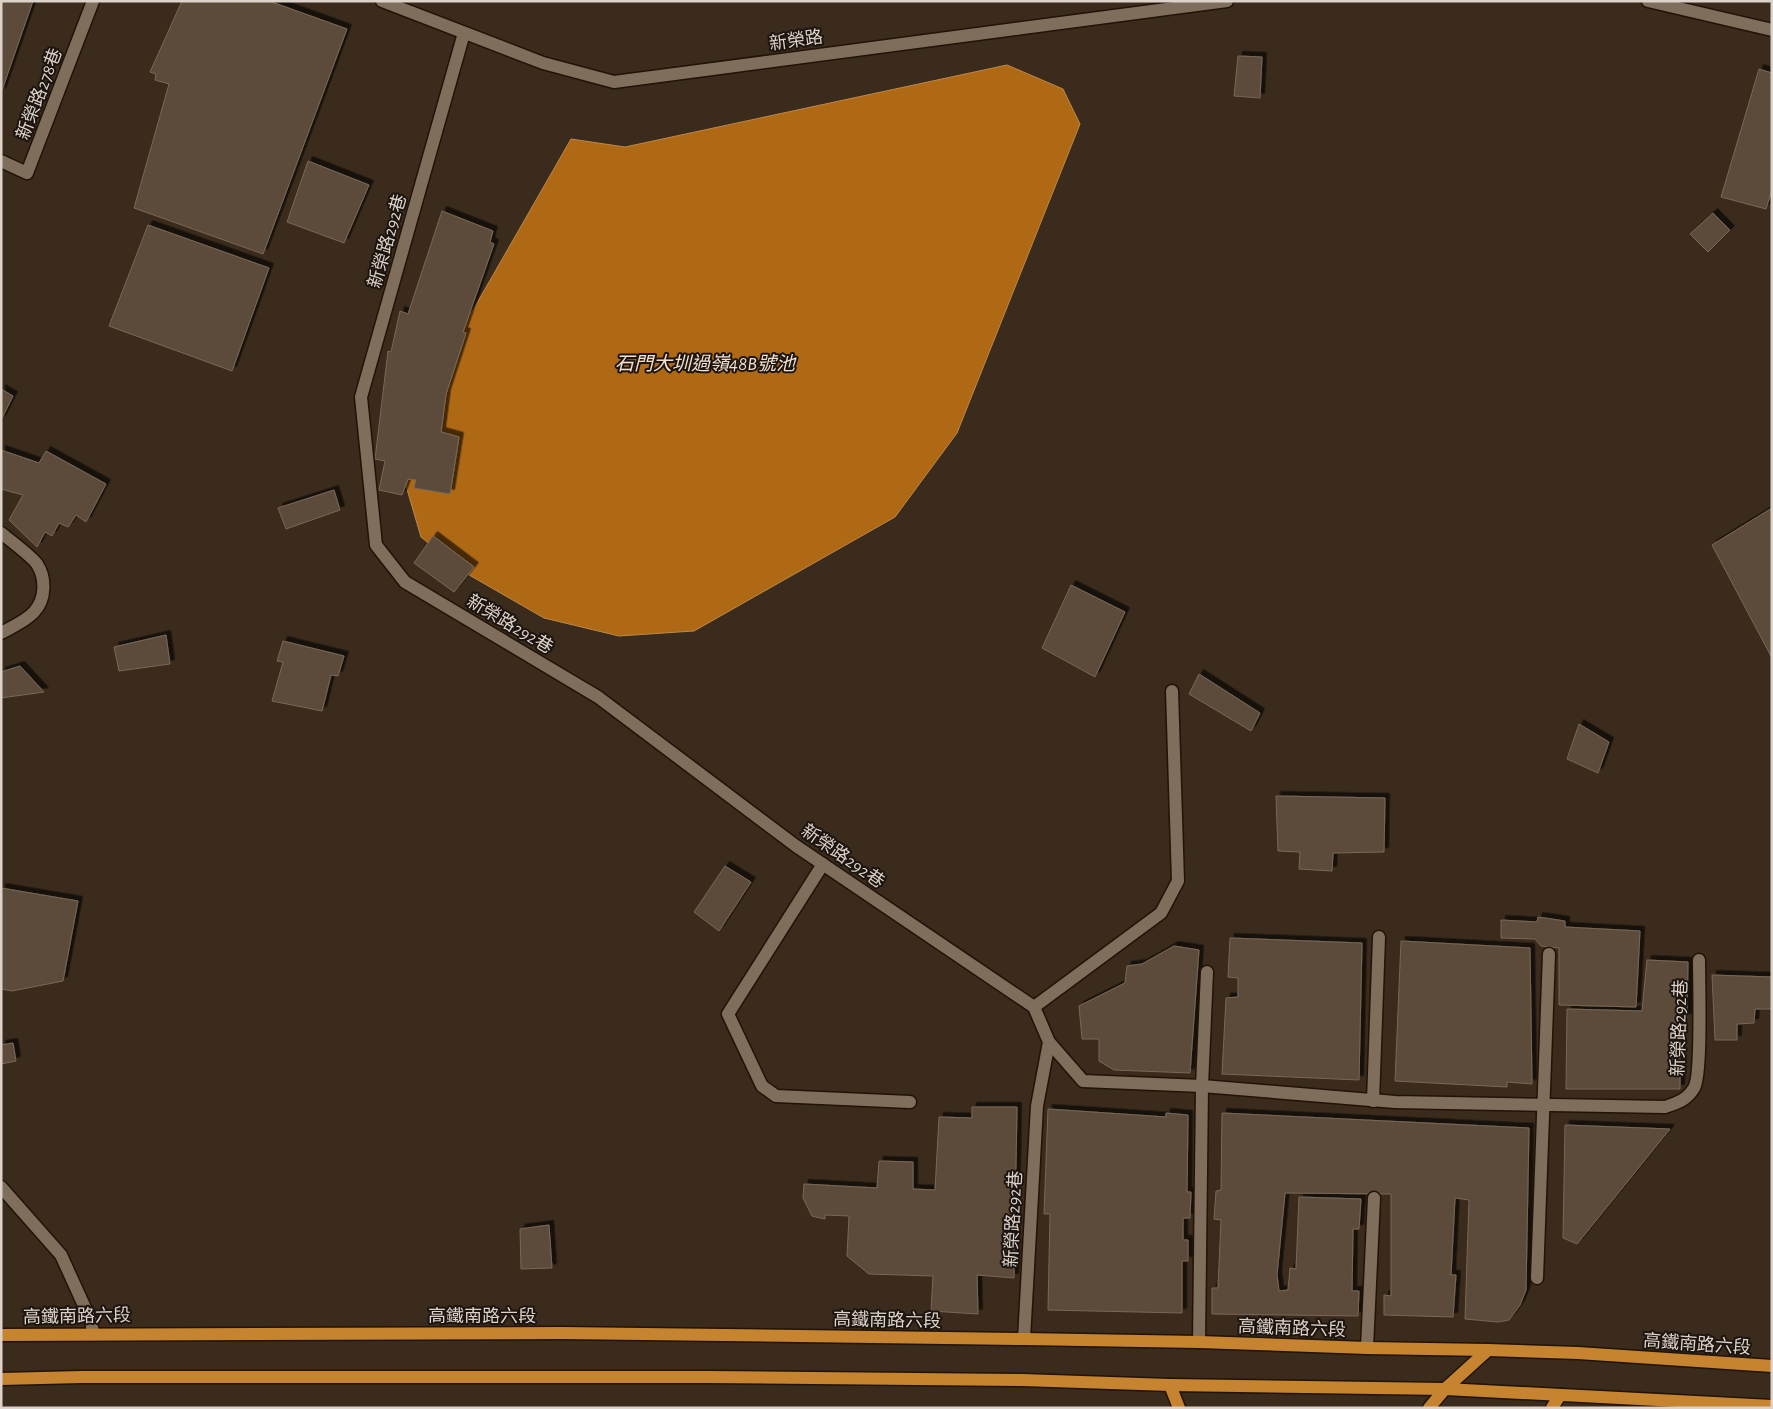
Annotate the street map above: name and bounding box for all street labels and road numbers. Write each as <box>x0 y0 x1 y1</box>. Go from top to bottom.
street label: 新榮路 <box>768 26 824 54</box>
street label: 新榮路278巷 <box>12 45 66 143</box>
street label: 新榮路292巷 <box>364 192 410 290</box>
street label: 新榮路292巷 <box>463 590 557 658</box>
street label: 新榮路292巷 <box>798 820 888 892</box>
street label: 新榮路292巷 <box>1667 979 1691 1077</box>
street label: 新榮路292巷 <box>1000 1170 1026 1268</box>
street label: 高鐵南路六段 <box>23 1305 131 1327</box>
street label: 高鐵南路六段 <box>428 1306 536 1326</box>
street label: 高鐵南路六段 <box>833 1309 941 1331</box>
street label: 高鐵南路六段 <box>1238 1316 1346 1340</box>
street label: 高鐵南路六段 <box>1642 1330 1752 1358</box>

